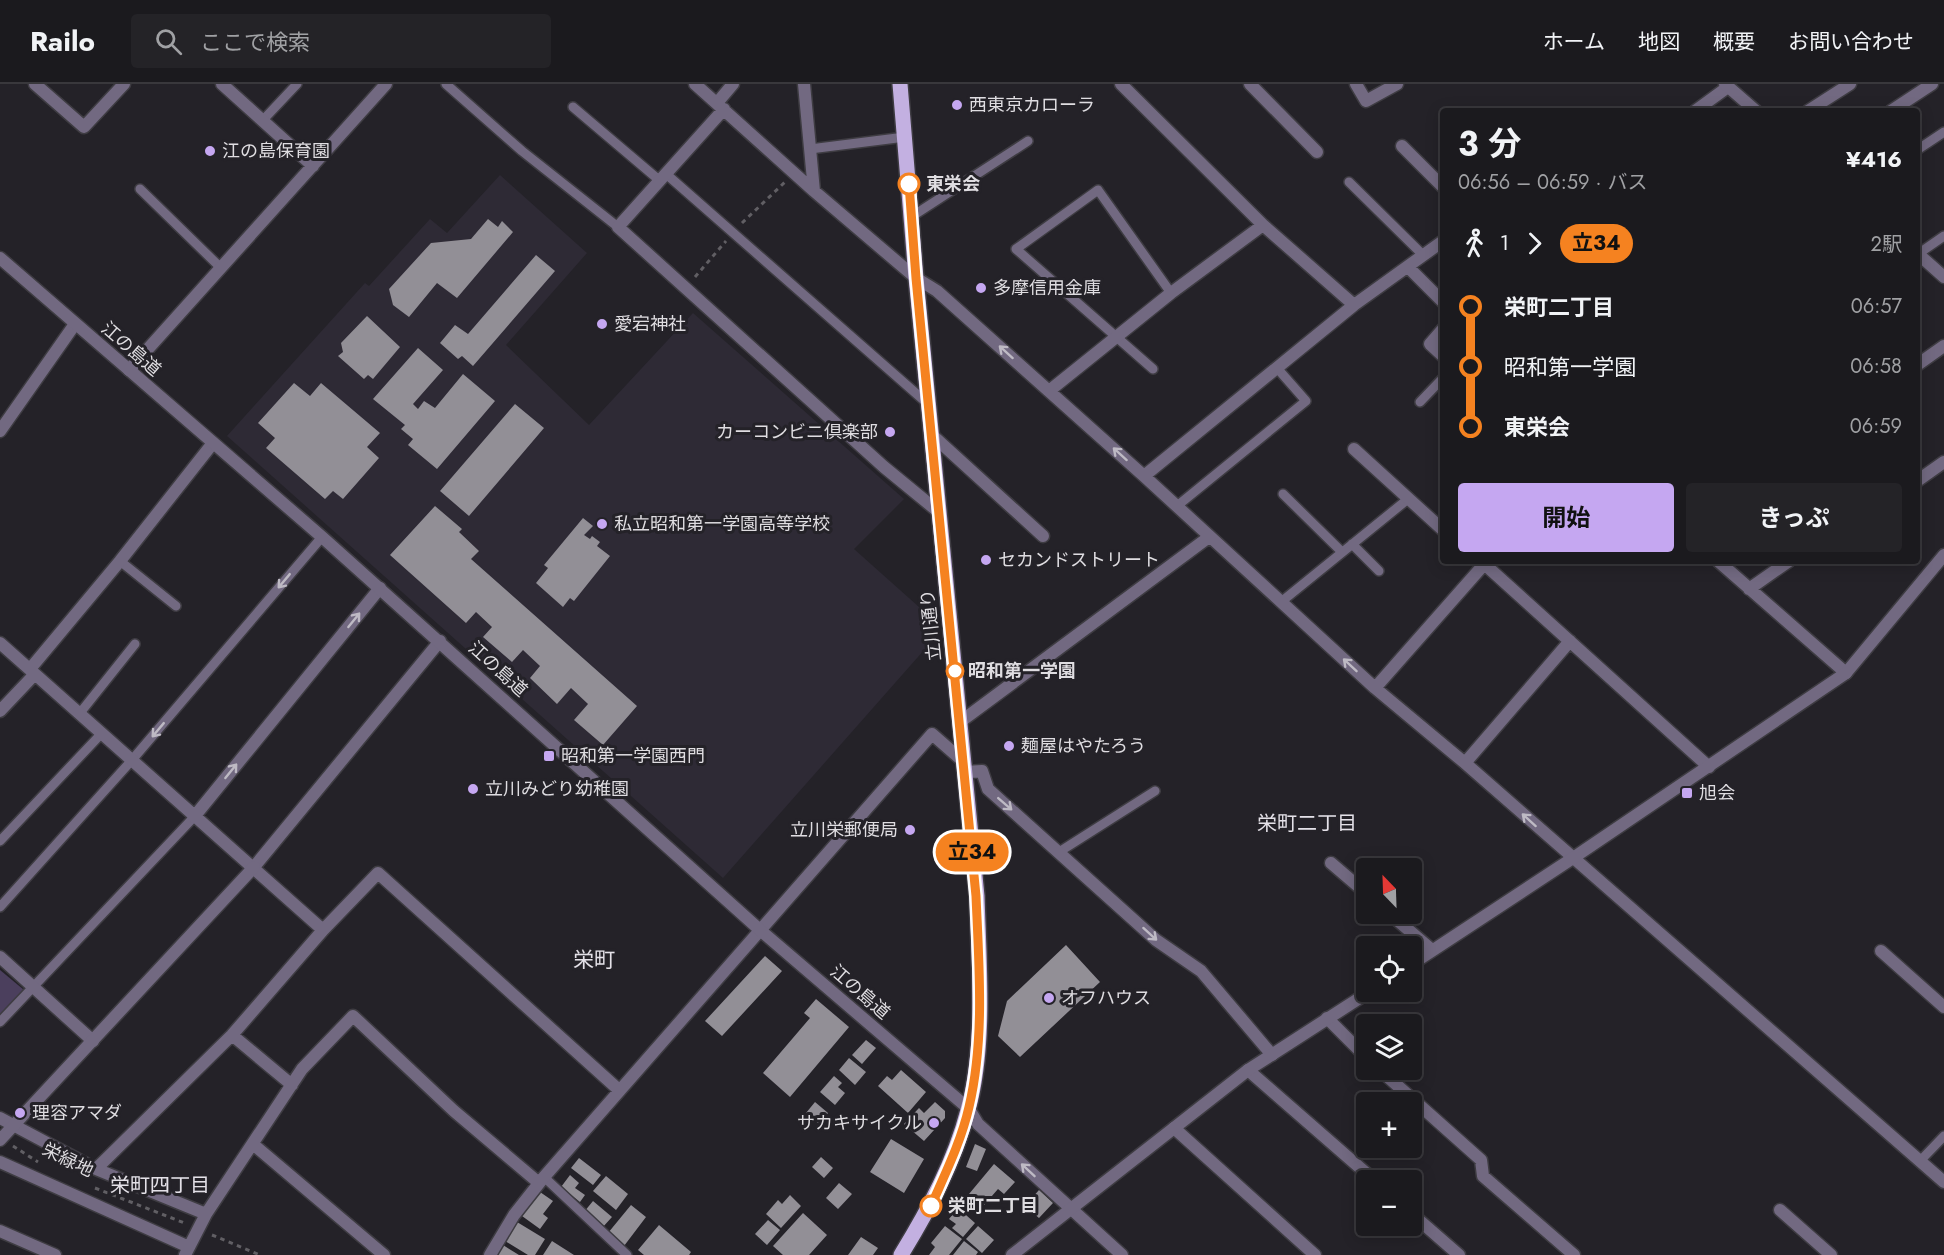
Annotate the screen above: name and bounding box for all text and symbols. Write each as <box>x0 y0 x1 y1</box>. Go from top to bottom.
search box <box>131 14 551 68</box>
text: Railo <box>30 21 95 62</box>
icon: search <box>152 25 185 58</box>
text: ここで検索 <box>200 26 310 58</box>
text: ホーム <box>1543 27 1605 57</box>
text: 地図 <box>1638 27 1680 57</box>
text: 概要 <box>1713 27 1755 57</box>
text: お問い合わせ <box>1788 27 1914 57</box>
place label: 西東京カローラ <box>969 92 1095 118</box>
marker: 西東京カローラ <box>950 98 964 112</box>
text: 3 分 <box>1458 120 1521 167</box>
place label: 江の島保育園 <box>222 138 330 164</box>
text: ¥416 <box>1846 143 1902 175</box>
marker: 江の島保育園 <box>203 144 217 158</box>
text: 06:56 – 06:59 · バス <box>1458 168 1647 197</box>
place label: 東栄会 <box>926 171 980 197</box>
marker: 東栄会 <box>898 173 920 195</box>
icon: walk <box>1458 227 1491 260</box>
icon: forward <box>1518 227 1551 260</box>
text: 立34 <box>1572 228 1621 258</box>
text: 1 <box>1500 229 1509 258</box>
text: 2駅 <box>1871 230 1902 259</box>
place label: 多摩信用金庫 <box>993 275 1101 301</box>
marker: 多摩信用金庫 <box>974 281 988 295</box>
text: 栄町二丁目 <box>1504 291 1614 323</box>
text: 06:57 <box>1851 292 1902 321</box>
place label: 愛宕神社 <box>614 311 686 337</box>
street label: 江の島道 <box>95 316 167 382</box>
marker: 愛宕神社 <box>595 317 609 331</box>
one-way arrow <box>999 345 1014 359</box>
text: 昭和第一学園 <box>1504 351 1636 383</box>
text: 06:58 <box>1850 352 1902 381</box>
text: 東栄会 <box>1504 411 1570 443</box>
text: 06:59 <box>1850 412 1902 441</box>
place label: カーコンビニ倶楽部 <box>716 419 878 445</box>
marker: カーコンビニ倶楽部 <box>883 425 897 439</box>
one-way arrow <box>1113 447 1128 461</box>
button: 開始 <box>1458 483 1674 552</box>
button: きっぷ <box>1686 483 1902 552</box>
place label: 私立昭和第一学園高等学校 <box>614 511 830 537</box>
marker: 私立昭和第一学園高等学校 <box>595 517 609 531</box>
place label: セカンドストリート <box>998 547 1160 573</box>
marker: セカンドストリート <box>979 553 993 567</box>
one-way arrow <box>277 573 291 588</box>
street label: 立川通り <box>914 588 948 662</box>
one-way arrow <box>347 613 361 628</box>
street label: 江の島道 <box>463 635 533 703</box>
one-way arrow <box>1342 657 1357 672</box>
place label: 昭和第一学園 <box>968 658 1076 684</box>
marker: 昭和第一学園 <box>946 662 964 680</box>
one-way arrow <box>151 722 164 738</box>
place label: 麺屋はやたろう <box>1021 733 1146 759</box>
marker: 麺屋はやたろう <box>1002 739 1016 753</box>
place label: 昭和第一学園西門 <box>561 743 705 769</box>
marker: 昭和第一学園西門 <box>542 749 556 763</box>
one-way arrow <box>224 763 237 779</box>
place label: 立川みどり幼稚園 <box>485 776 629 802</box>
place label: 旭会 <box>1699 780 1735 806</box>
marker: 立川みどり幼稚園 <box>466 782 480 796</box>
marker: 旭会 <box>1680 786 1694 800</box>
one-way arrow <box>997 797 1012 811</box>
district label: 栄町二丁目 <box>1257 809 1357 838</box>
one-way arrow <box>1522 813 1537 827</box>
place label: 立川栄郵便局 <box>790 817 898 843</box>
marker: 立川栄郵便局 <box>903 823 917 837</box>
line badge: 立34 <box>938 832 1006 872</box>
text: 立34 <box>948 837 996 867</box>
north arrow <box>1356 858 1422 924</box>
map controls <box>1356 858 1422 1236</box>
one-way arrow <box>1142 927 1157 941</box>
button: locate <box>1356 936 1422 1002</box>
district label: 栄町 <box>573 945 615 975</box>
street label: 江の島道 <box>824 959 896 1025</box>
place label: オフハウス <box>1061 985 1151 1011</box>
marker: オフハウス <box>1042 991 1056 1005</box>
button: layers <box>1356 1014 1422 1080</box>
button: + <box>1356 1092 1422 1158</box>
place label: 理容アマダ <box>32 1100 122 1126</box>
marker: 理容アマダ <box>13 1106 27 1120</box>
place label: サカキサイクル <box>797 1110 922 1136</box>
marker: サカキサイクル <box>927 1116 941 1130</box>
street label: 栄緑地 <box>38 1136 98 1184</box>
one-way arrow <box>1021 1164 1036 1178</box>
button: − <box>1356 1170 1422 1236</box>
district label: 栄町四丁目 <box>110 1171 210 1200</box>
place label: 栄町二丁目 <box>948 1193 1038 1219</box>
marker: 栄町二丁目 <box>920 1195 942 1217</box>

